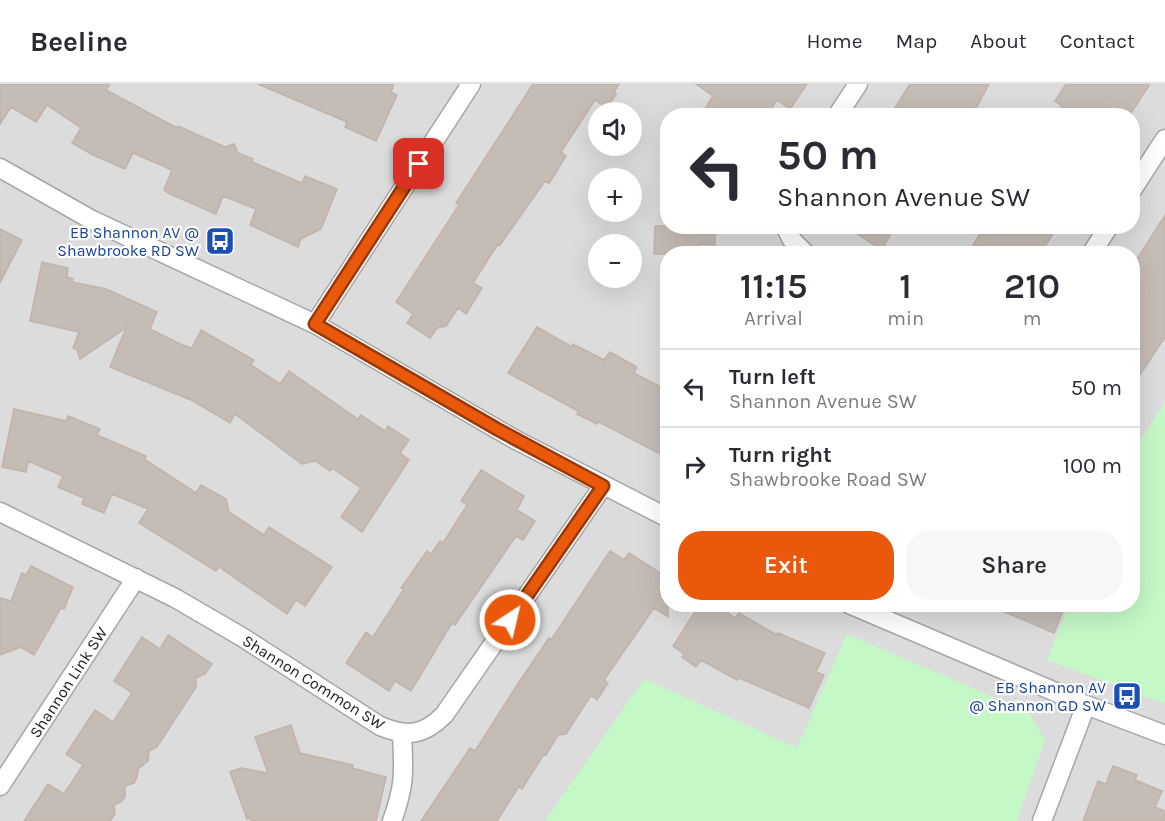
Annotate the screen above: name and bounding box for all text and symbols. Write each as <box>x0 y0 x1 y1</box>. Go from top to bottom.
text: Beeline <box>30 25 128 58</box>
text: Home <box>807 29 863 53</box>
text: Map <box>896 29 937 53</box>
text: About <box>970 29 1027 53</box>
text: Contact <box>1060 29 1135 53</box>
map controls <box>588 102 642 288</box>
button: sound <box>588 102 642 156</box>
text: 50 m <box>777 130 879 180</box>
icon: left <box>678 132 756 210</box>
pin <box>393 138 444 189</box>
icon: arrive <box>402 147 435 180</box>
button: + <box>588 168 642 222</box>
text: Shannon Avenue SW <box>777 181 1030 213</box>
place label: EB Shannon AV @ Shawbrooke RD SW <box>57 223 200 260</box>
bus stop icon: EB Shannon AV @ Shawbrooke RD SW <box>204 225 236 257</box>
button: − <box>588 234 642 288</box>
text: 11:15 <box>740 265 808 307</box>
text: 1 <box>899 265 912 307</box>
text: 210 <box>1004 265 1060 307</box>
text: Arrival <box>744 307 803 330</box>
text: min <box>887 307 924 330</box>
text: m <box>1023 307 1041 330</box>
text: Turn left <box>729 364 816 390</box>
icon: left <box>678 372 711 405</box>
text: 50 m <box>1071 375 1122 401</box>
text: Shannon Avenue SW <box>729 390 917 413</box>
text: Turn right <box>729 442 832 468</box>
icon: right <box>678 450 711 483</box>
text: 100 m <box>1063 453 1122 479</box>
text: Shawbrooke Road SW <box>729 468 927 491</box>
button: Exit <box>678 531 894 600</box>
button: Share <box>906 531 1122 600</box>
position arrow <box>478 588 542 652</box>
street label: Shannon Link SW <box>26 623 112 741</box>
street label: Shannon Common SW <box>239 631 389 734</box>
place label: EB Shannon AV @ Shannon GD SW <box>969 678 1107 715</box>
bus stop icon: EB Shannon AV @ Shannon GD SW <box>1111 680 1143 712</box>

